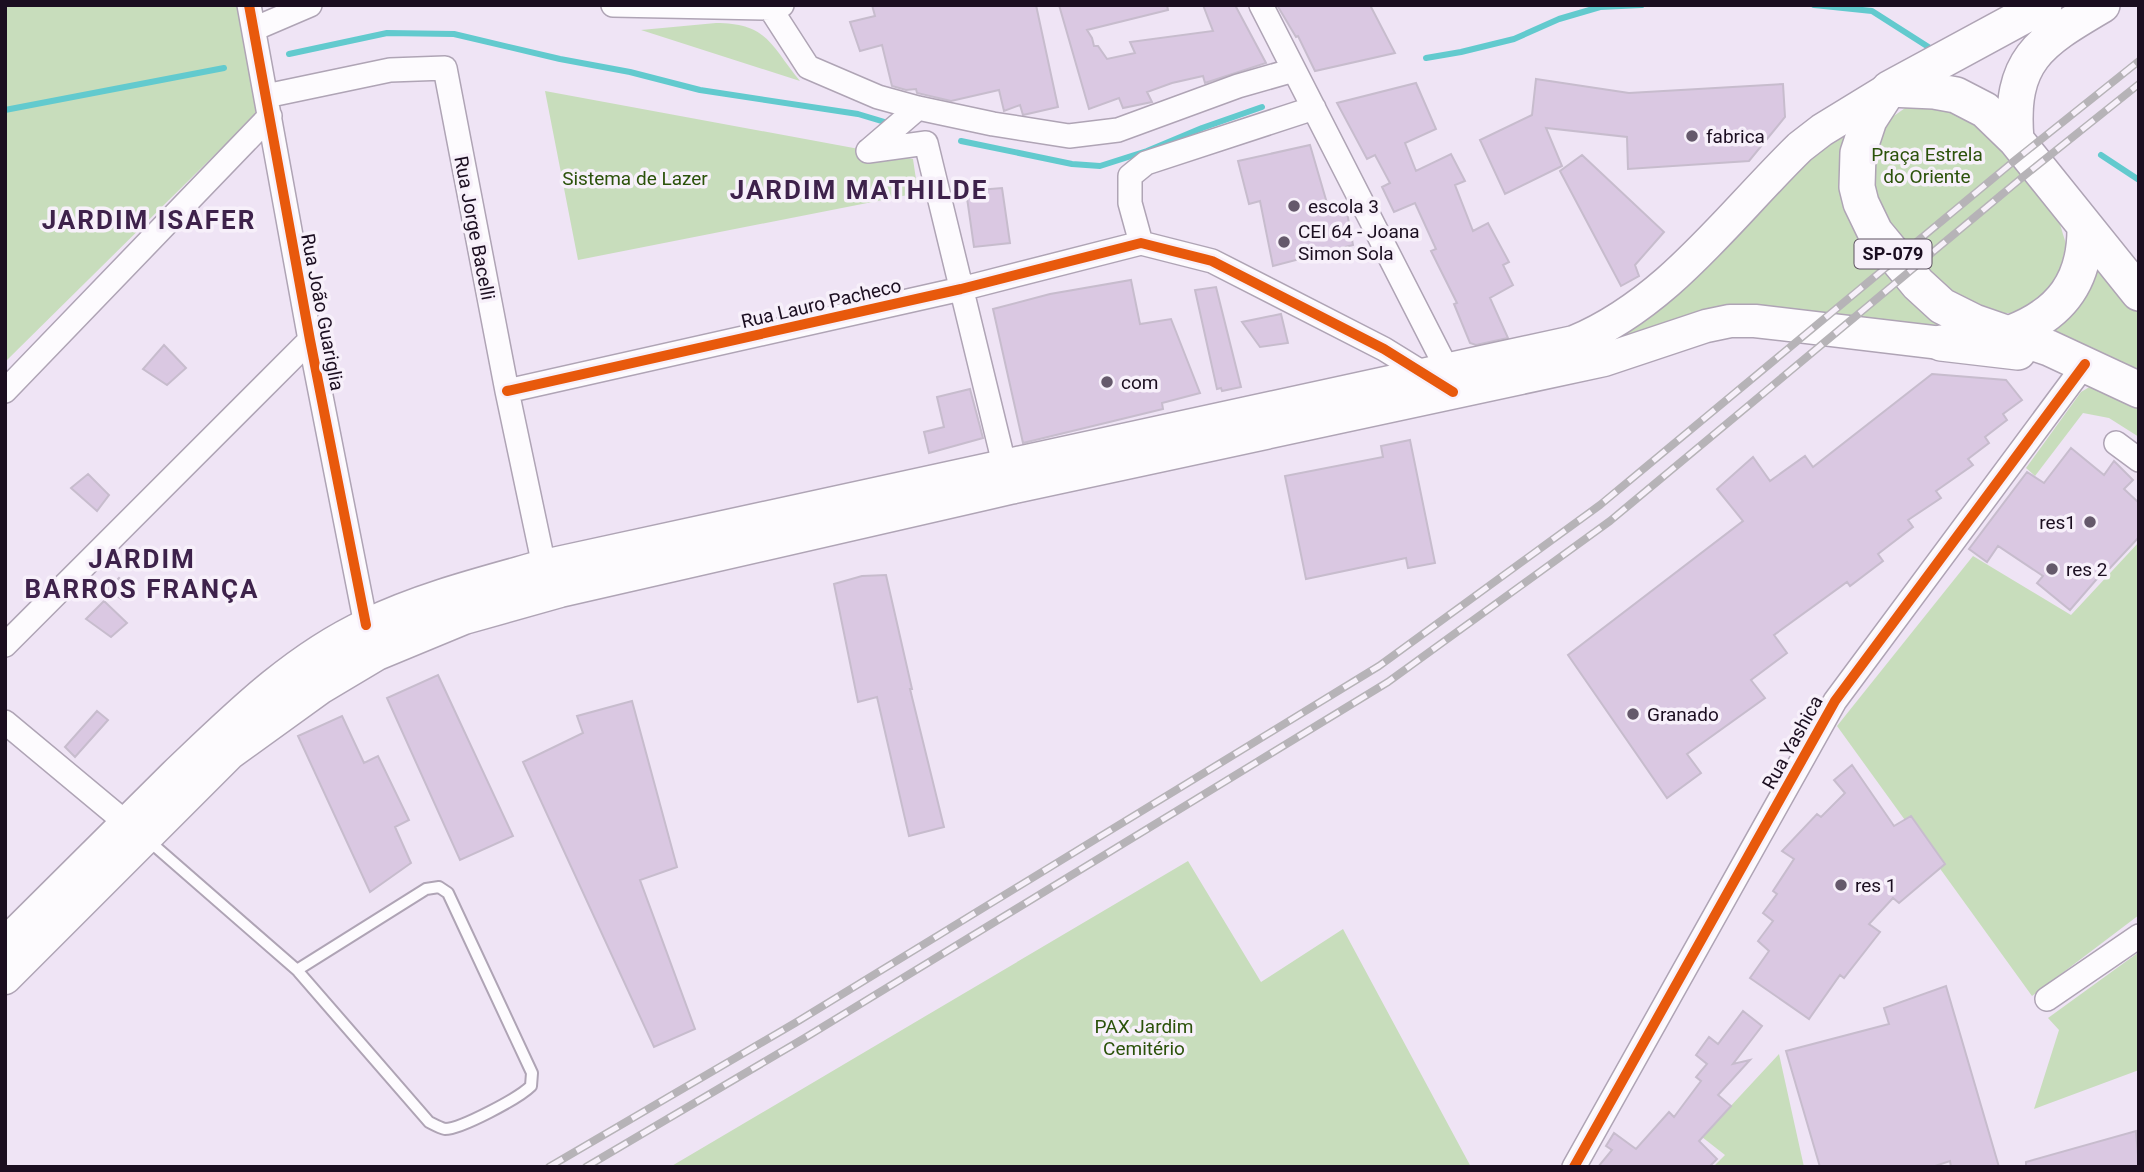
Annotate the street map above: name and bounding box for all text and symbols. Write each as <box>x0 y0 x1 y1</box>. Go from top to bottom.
place label: fabrica <box>1706 125 1765 148</box>
marker: fabrica <box>1684 128 1700 144</box>
park label: Praça Estrela do Oriente <box>1871 143 1983 188</box>
street label: Rua Jorge Bacelli <box>449 154 500 302</box>
park label: Sistema de Lazer <box>562 167 708 190</box>
district label: JARDIM MATHILDE <box>730 175 988 205</box>
place label: escola 3 <box>1308 195 1379 218</box>
marker: escola 3 <box>1286 198 1302 214</box>
district label: JARDIM ISAFER <box>42 205 256 235</box>
place label: CEI 64 - Joana Simon Sola <box>1298 220 1420 265</box>
street label: Rua João Guariglia <box>296 232 349 393</box>
marker: CEI 64 - Joana Simon Sola <box>1276 234 1292 250</box>
road number: SP-079 <box>1854 240 1932 268</box>
street label: Rua Lauro Pacheco <box>739 274 903 333</box>
place label: com <box>1121 371 1158 394</box>
marker: com <box>1099 374 1115 390</box>
place label: res1 <box>2039 511 2076 534</box>
marker: res1 <box>2082 514 2098 530</box>
district label: JARDIM BARROS FRANÇA <box>25 544 260 604</box>
place label: res 2 <box>2066 558 2108 581</box>
marker: res 2 <box>2044 561 2060 577</box>
street label: Rua Yashica <box>1757 691 1828 793</box>
place label: Granado <box>1647 703 1719 726</box>
marker: Granado <box>1625 706 1641 722</box>
place label: res 1 <box>1855 874 1897 897</box>
marker: res 1 <box>1833 877 1849 893</box>
park label: PAX Jardim Cemitério <box>1095 1015 1193 1060</box>

